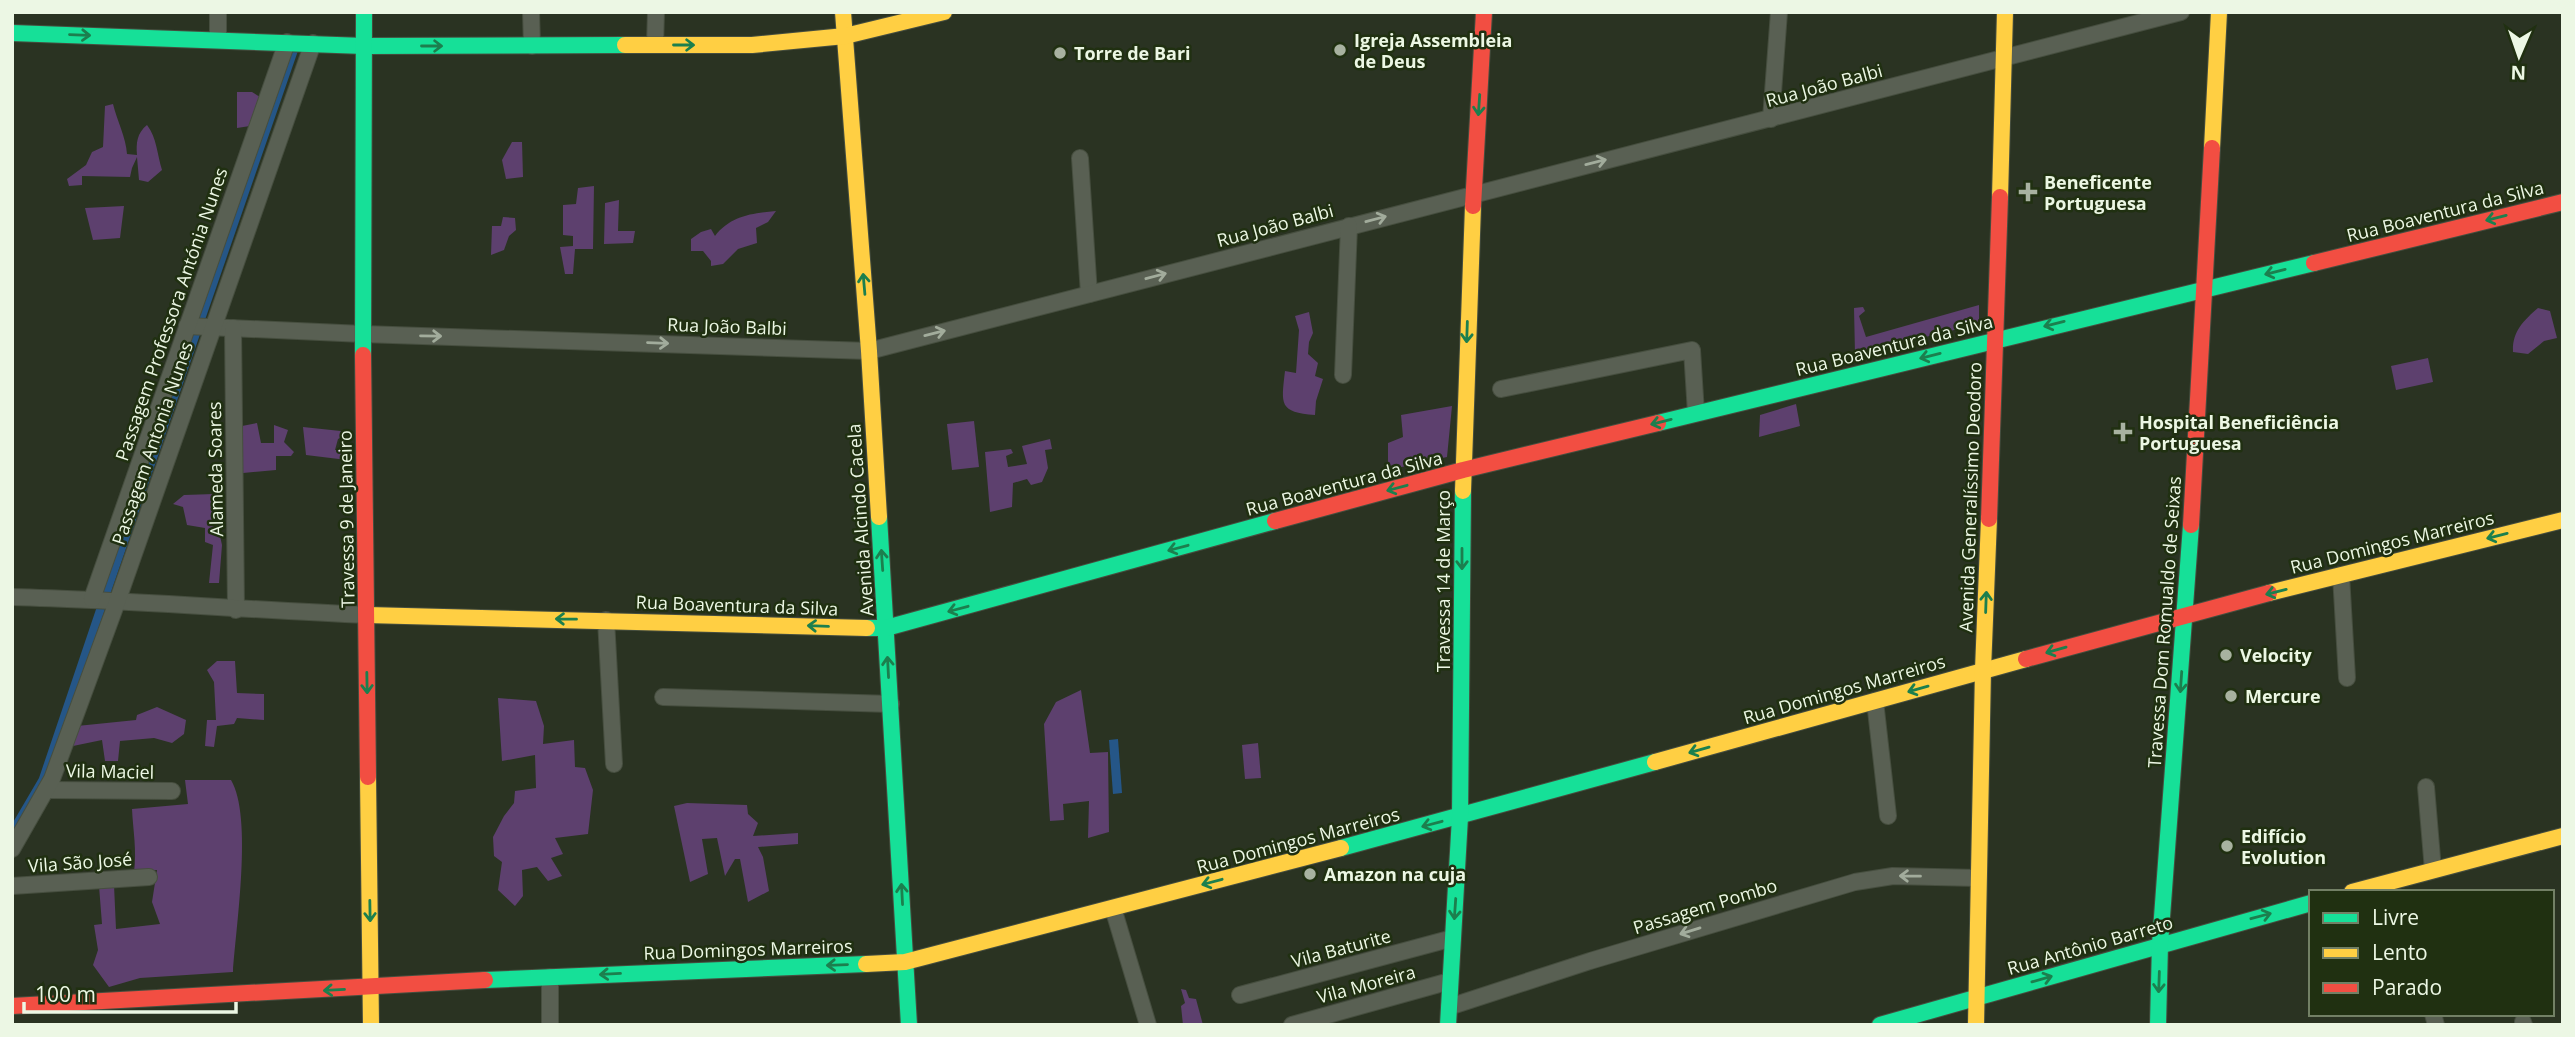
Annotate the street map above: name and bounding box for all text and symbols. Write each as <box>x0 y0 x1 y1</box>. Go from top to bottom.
north arrow <box>2484 21 2554 91</box>
one-way arrow <box>69 28 92 41</box>
place label: Igreja Assembleia de Deus <box>1354 28 1512 73</box>
one-way arrow <box>672 38 695 52</box>
one-way arrow <box>420 39 443 53</box>
place label: Torre de Bari <box>1074 41 1191 65</box>
marker: Igreja Assembleia de Deus <box>1332 42 1348 58</box>
marker: Torre de Bari <box>1052 45 1068 61</box>
street label: Rua João Balbi <box>1763 58 1885 112</box>
text: N <box>2510 60 2527 86</box>
one-way arrow <box>1472 93 1485 116</box>
one-way arrow <box>1584 155 1607 168</box>
street label: Passagem Professora Antónia Nunes <box>109 164 233 464</box>
place label: Beneficente Portuguesa <box>2044 170 2152 215</box>
street label: Rua Boaventura da Silva <box>2344 175 2546 247</box>
marker: Beneficente Portuguesa <box>2018 182 2038 202</box>
street label: Rua João Balbi <box>1214 198 1336 252</box>
one-way arrow <box>1364 212 1387 225</box>
one-way arrow <box>2486 212 2508 225</box>
one-way arrow <box>2264 265 2287 279</box>
one-way arrow <box>1144 269 1166 282</box>
one-way arrow <box>857 273 870 296</box>
street label: Rua Boaventura da Silva <box>1793 309 1995 381</box>
street label: Rua João Balbi <box>667 312 787 340</box>
one-way arrow <box>2043 318 2066 331</box>
one-way arrow <box>1461 320 1474 343</box>
one-way arrow <box>924 326 946 339</box>
one-way arrow <box>419 330 442 343</box>
one-way arrow <box>646 337 669 350</box>
street label: Passagem Antonia Nunes <box>106 338 198 548</box>
one-way arrow <box>1919 350 1942 363</box>
street label: Avenida Generalíssimo Deodoro <box>1953 361 1987 633</box>
street label: Alameda Soares <box>202 401 228 537</box>
place label: Hospital Beneficiência Portuguesa <box>2139 410 2339 455</box>
one-way arrow <box>1651 416 1673 429</box>
marker: Hospital Beneficiência Portuguesa <box>2113 422 2133 442</box>
street label: Avenida Alcindo Cacela <box>841 423 879 617</box>
street label: Travessa 9 de Janeiro <box>332 430 360 608</box>
street label: Rua Boaventura da Silva <box>1243 445 1445 521</box>
street label: Travessa Dom Romualdo de Seixas <box>2142 475 2186 769</box>
one-way arrow <box>1386 482 1409 495</box>
street label: Travessa 14 de Março <box>1431 490 1455 672</box>
street label: Rua Domingos Marreiros <box>2288 505 2496 579</box>
one-way arrow <box>2486 530 2508 543</box>
one-way arrow <box>1167 543 1189 556</box>
one-way arrow <box>1455 548 1469 571</box>
one-way arrow <box>875 549 888 572</box>
one-way arrow <box>2265 585 2288 599</box>
street label: Rua Boaventura da Silva <box>635 589 839 621</box>
one-way arrow <box>1979 591 1992 614</box>
one-way arrow <box>948 603 970 616</box>
one-way arrow <box>555 613 578 626</box>
one-way arrow <box>807 620 830 633</box>
place label: Velocity <box>2240 643 2313 667</box>
one-way arrow <box>2045 644 2068 657</box>
marker: Velocity <box>2218 647 2234 663</box>
street label: Rua Domingos Marreiros <box>1740 649 1948 729</box>
one-way arrow <box>882 656 895 679</box>
one-way arrow <box>2174 670 2187 693</box>
one-way arrow <box>360 671 374 694</box>
one-way arrow <box>1907 683 1929 696</box>
place label: Mercure <box>2245 684 2321 708</box>
marker: Mercure <box>2223 688 2239 704</box>
one-way arrow <box>1688 744 1710 757</box>
street label: Vila Maciel <box>66 758 154 784</box>
street label: Rua Domingos Marreiros <box>1194 801 1402 879</box>
one-way arrow <box>1421 818 1444 831</box>
place label: Edifício Evolution <box>2241 824 2326 869</box>
marker: Edifício Evolution <box>2219 838 2235 854</box>
street label: Vila São José <box>27 846 133 878</box>
place label: Amazon na cuja <box>1324 862 1466 886</box>
marker: Amazon na cuja <box>1302 866 1318 882</box>
one-way arrow <box>1898 869 1921 883</box>
street label: Passagem Pombo <box>1630 873 1780 939</box>
one-way arrow <box>1201 876 1224 889</box>
one-way arrow <box>895 883 908 906</box>
legend <box>2309 890 2554 1016</box>
one-way arrow <box>1448 897 1461 920</box>
one-way arrow <box>363 899 376 922</box>
text: Livre <box>2372 903 2419 931</box>
one-way arrow <box>2250 909 2272 922</box>
street label: Rua Antônio Barreto <box>2004 910 2176 980</box>
street label: Vila Baturite <box>1289 923 1393 973</box>
one-way arrow <box>1679 925 1701 938</box>
street label: Rua Domingos Marreiros <box>643 933 853 965</box>
text: Lento <box>2372 938 2428 966</box>
one-way arrow <box>826 958 849 971</box>
street label: Vila Moreira <box>1314 959 1418 1009</box>
one-way arrow <box>599 968 622 981</box>
scale bar <box>24 970 236 1014</box>
one-way arrow <box>2031 971 2053 984</box>
one-way arrow <box>2153 971 2166 994</box>
text: Parado <box>2372 973 2442 1001</box>
text: 100 m <box>35 980 96 1008</box>
one-way arrow <box>323 983 346 996</box>

